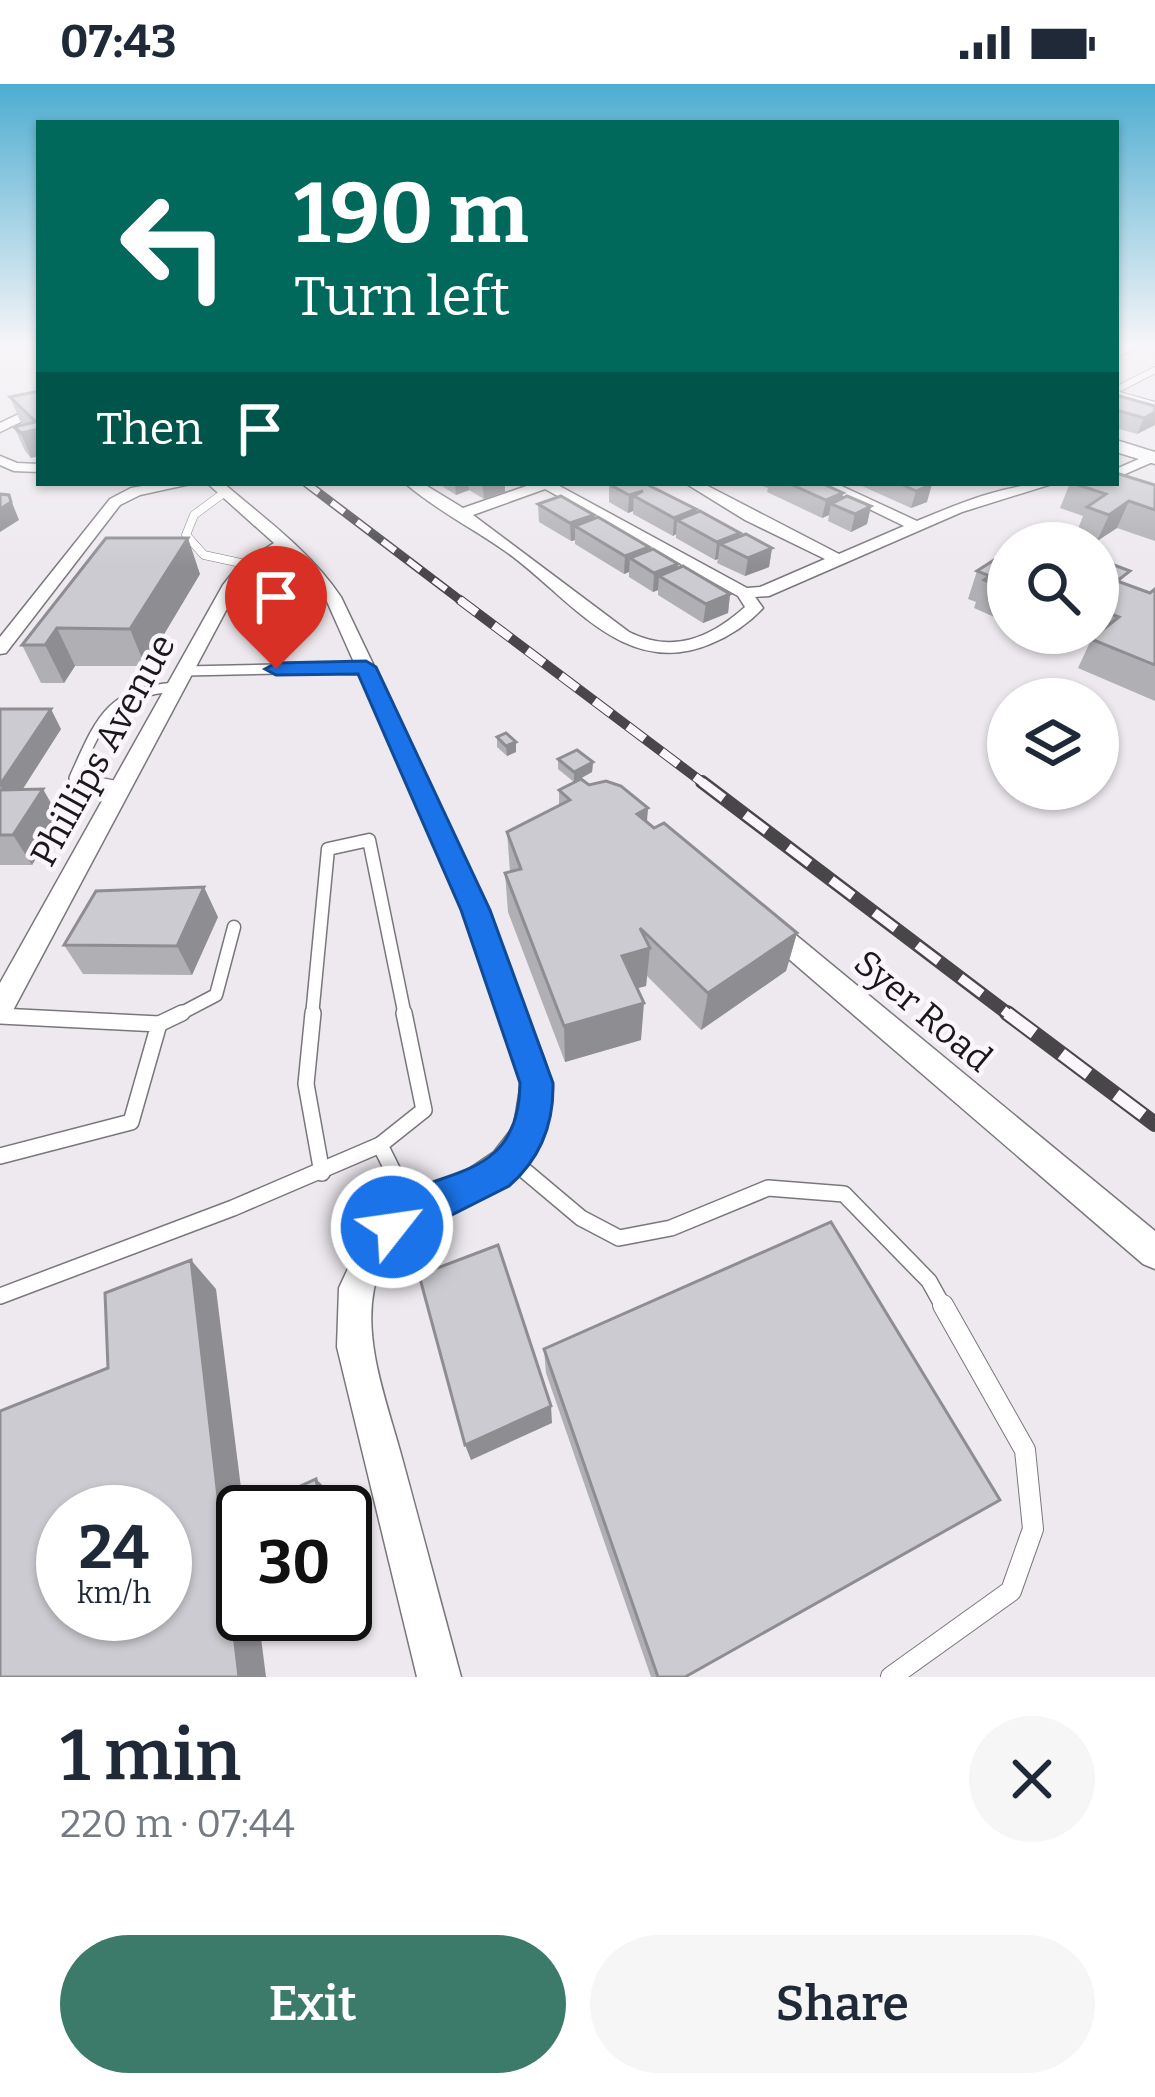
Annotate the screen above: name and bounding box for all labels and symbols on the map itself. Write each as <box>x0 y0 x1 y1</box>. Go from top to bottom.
pin <box>225 546 327 669</box>
street label: Phillips Avenue <box>21 627 185 873</box>
street label: Syer Road <box>845 941 1001 1081</box>
position arrow <box>329 1164 455 1290</box>
speed limit sign: 30 <box>216 1485 372 1641</box>

